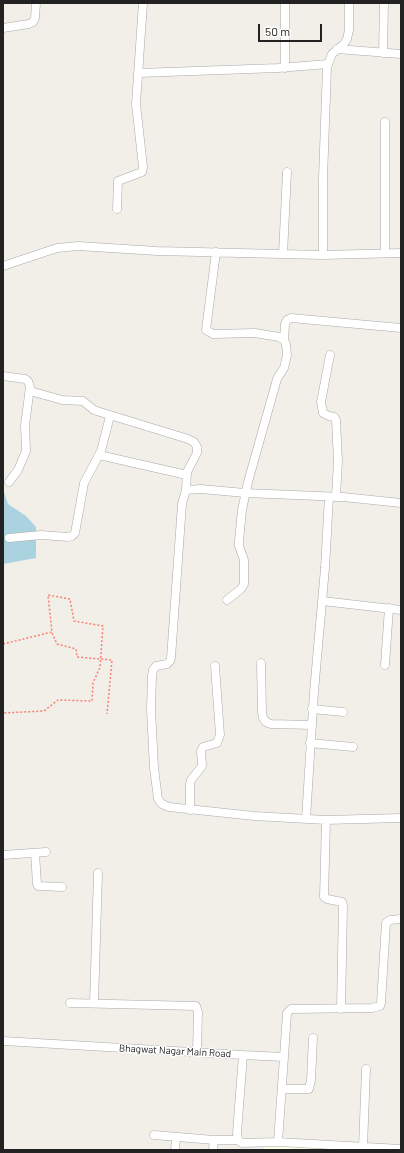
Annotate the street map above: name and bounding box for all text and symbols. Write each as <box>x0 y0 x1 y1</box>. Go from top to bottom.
scale bar <box>260 16 324 42</box>
text: 50 m <box>265 24 290 38</box>
street label: Bhagwat Nagar Main Road <box>119 1042 231 1060</box>

